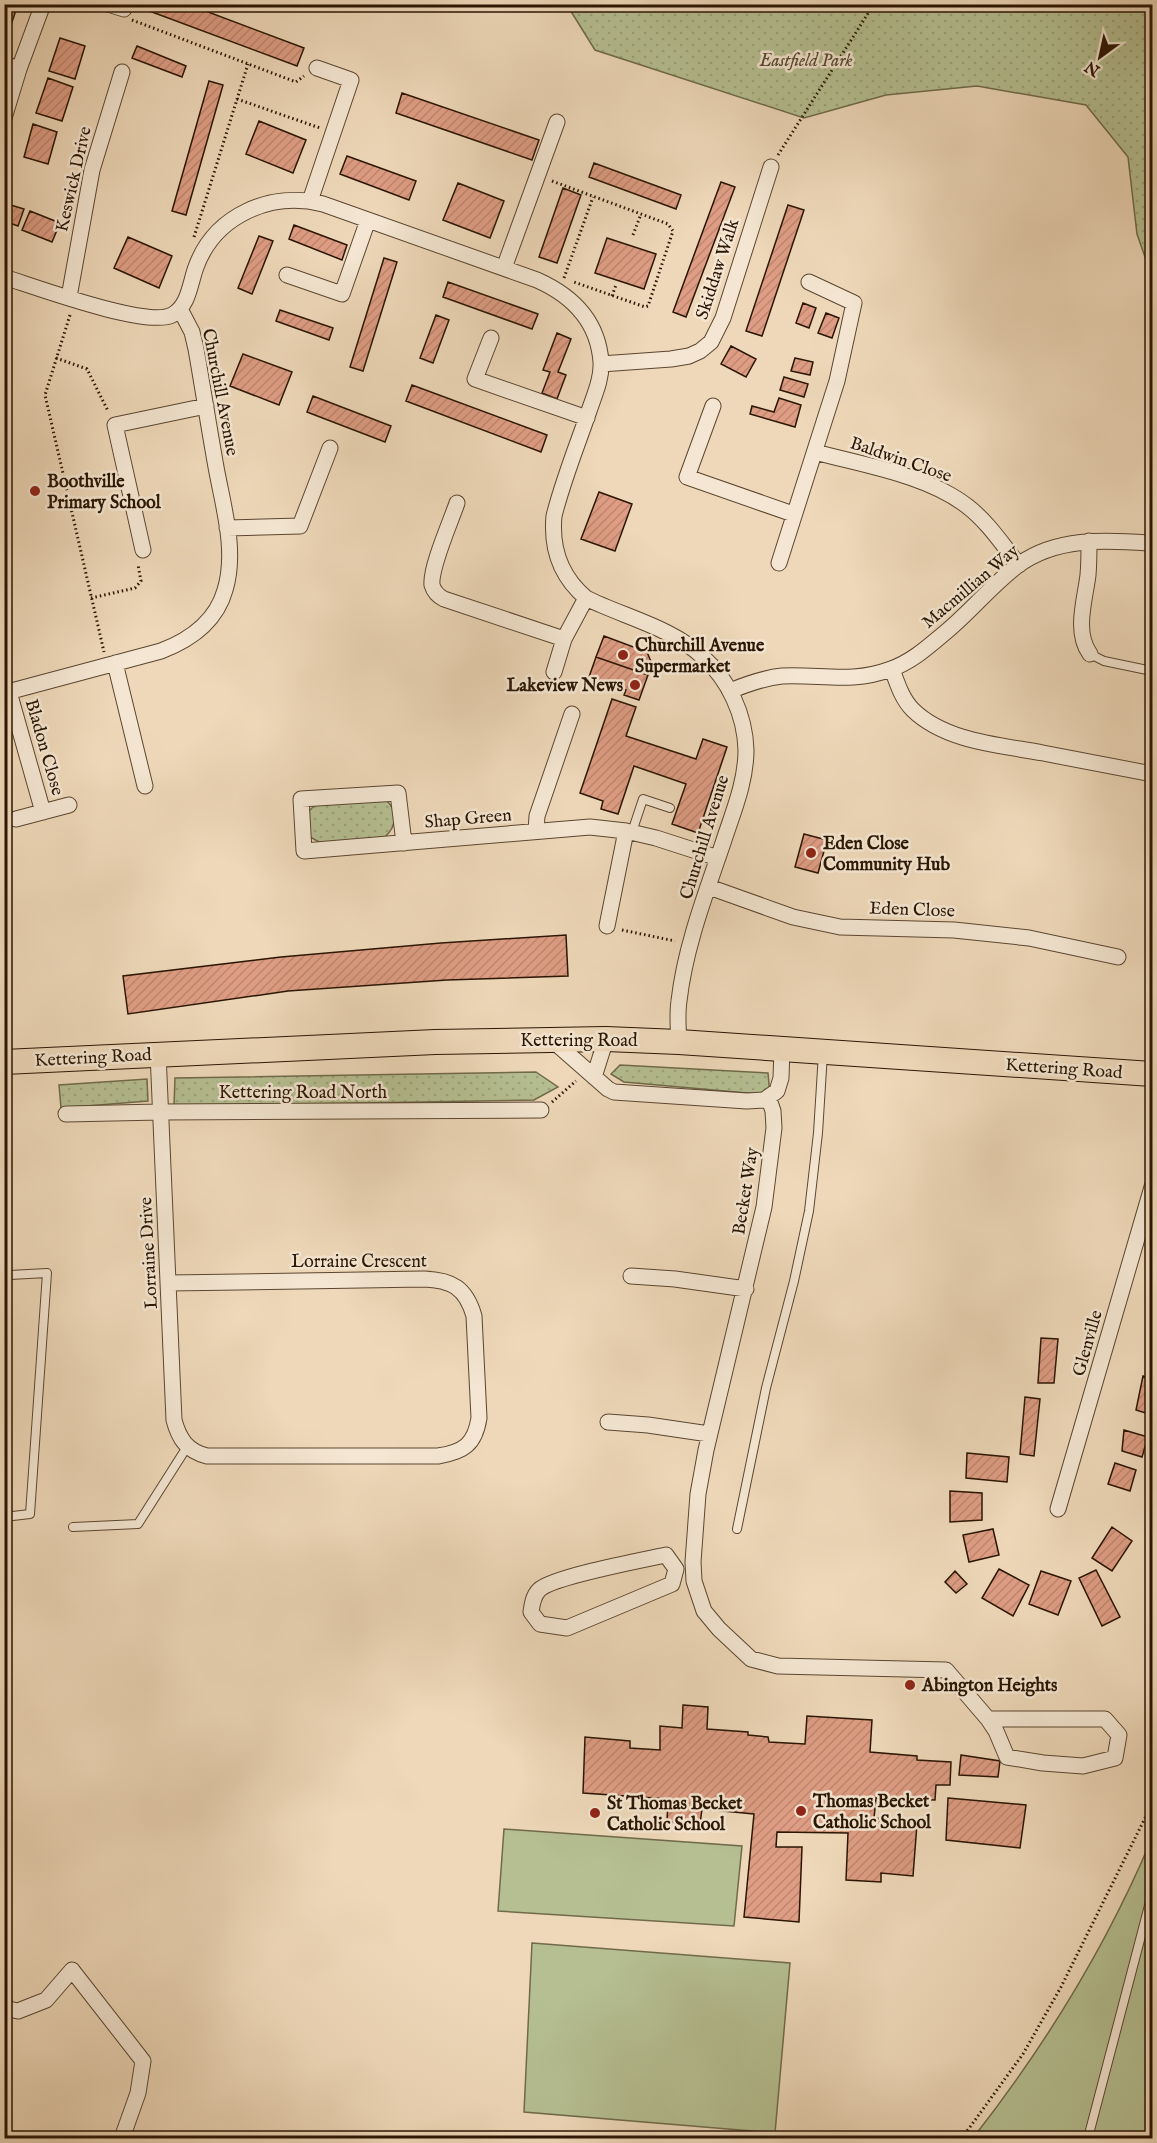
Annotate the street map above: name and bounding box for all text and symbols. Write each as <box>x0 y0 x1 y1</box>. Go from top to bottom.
north arrow <box>1070 27 1130 87</box>
park label: Eastfield Park <box>758 50 853 73</box>
text: N <box>1082 56 1105 81</box>
street label: Keswick Drive <box>51 124 98 234</box>
street label: Skiddaw Walk <box>691 216 746 323</box>
street label: Churchill Avenue <box>196 327 243 458</box>
street label: Baldwin Close <box>847 432 954 489</box>
place label: Boothville Primary School <box>47 471 162 515</box>
marker: Boothville Primary School <box>28 484 42 498</box>
street label: Macmillian Way <box>918 540 1024 634</box>
place label: Churchill Avenue Supermarket <box>635 635 765 679</box>
marker: Churchill Avenue Supermarket <box>616 648 630 662</box>
place label: Lakeview News <box>506 675 624 698</box>
marker: Lakeview News <box>628 678 642 692</box>
street label: Bladon Close <box>19 696 68 798</box>
street label: Churchill Avenue <box>676 772 735 903</box>
street label: Shap Green <box>424 804 513 835</box>
place label: Eden Close Community Hub <box>823 833 950 877</box>
marker: Eden Close Community Hub <box>804 846 818 860</box>
street label: Eden Close <box>869 898 955 923</box>
street label: Kettering Road <box>520 1030 638 1053</box>
street label: Kettering Road <box>34 1044 153 1073</box>
street label: Kettering Road <box>1005 1054 1124 1085</box>
street label: Kettering Road North <box>219 1082 388 1105</box>
street label: Becket Way <box>728 1146 765 1237</box>
street label: Lorraine Drive <box>135 1196 164 1310</box>
street label: Lorraine Crescent <box>291 1251 427 1274</box>
street label: Glenville <box>1068 1308 1109 1379</box>
place label: Abington Heights <box>921 1675 1058 1698</box>
marker: Abington Heights <box>903 1678 917 1692</box>
place label: Thomas Becket Catholic School <box>812 1791 932 1835</box>
place label: St Thomas Becket Catholic School <box>607 1793 743 1837</box>
marker: Thomas Becket Catholic School <box>794 1804 808 1818</box>
marker: St Thomas Becket Catholic School <box>588 1806 602 1820</box>

